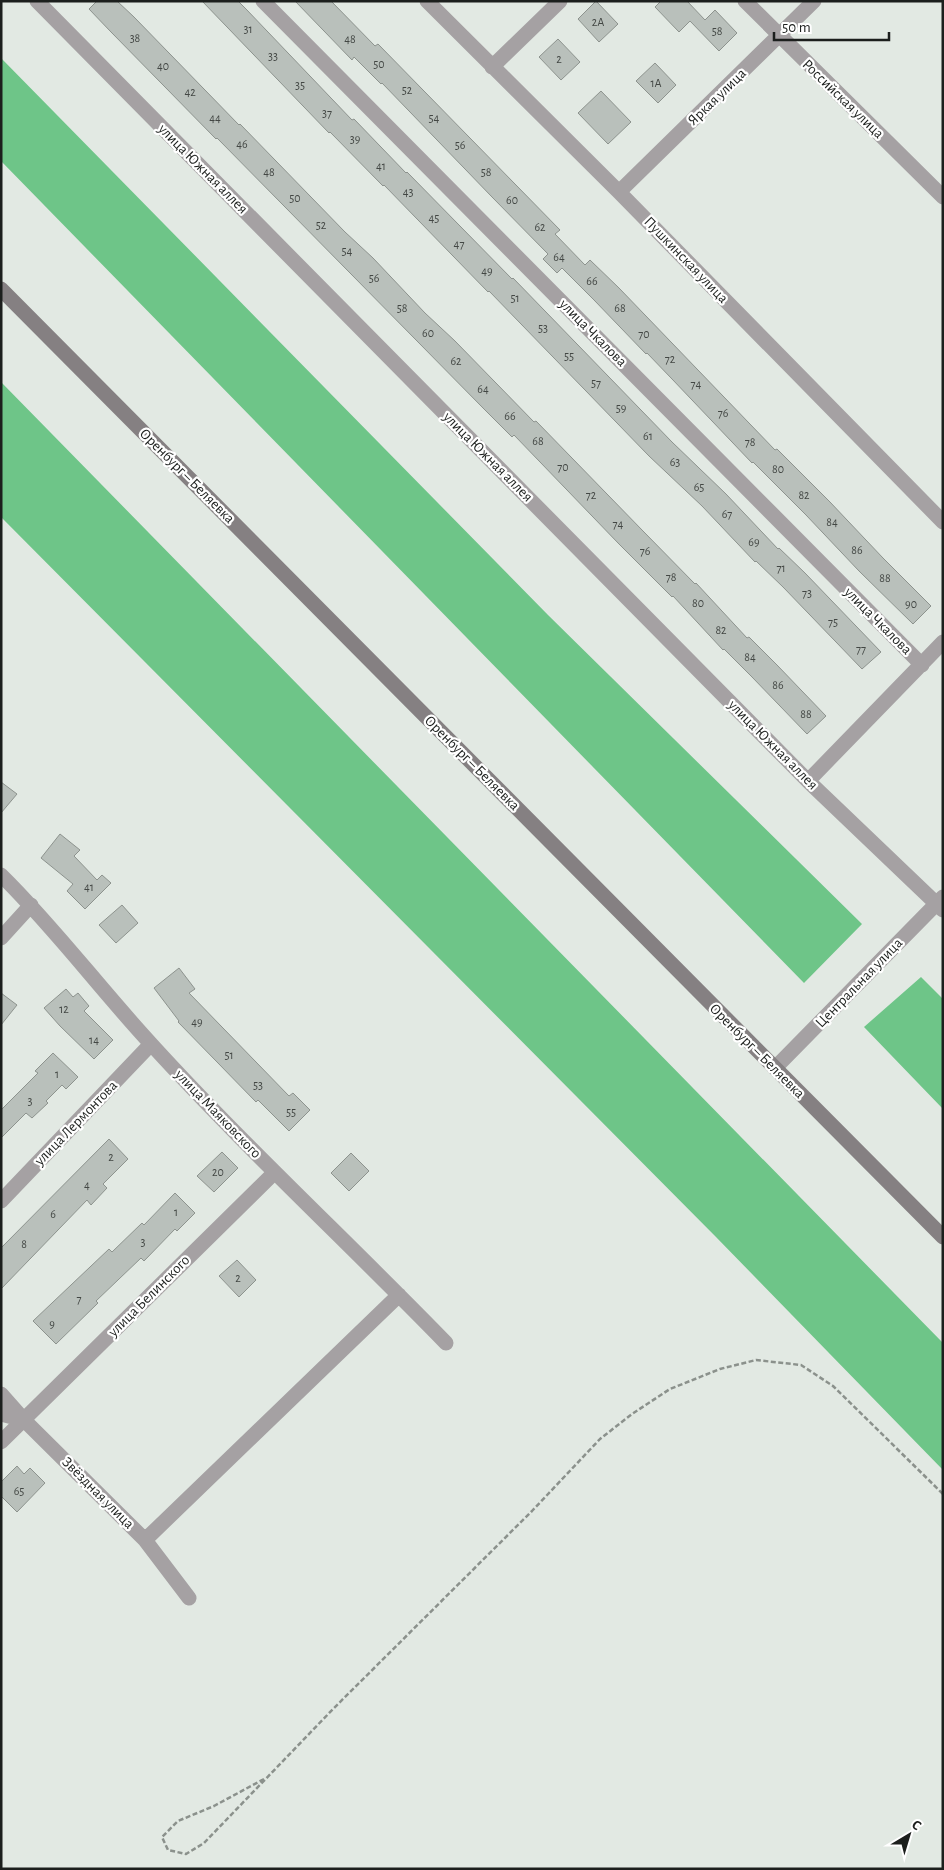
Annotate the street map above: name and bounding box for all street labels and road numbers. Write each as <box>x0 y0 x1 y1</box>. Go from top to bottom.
street label: Российская улица <box>799 57 887 142</box>
street label: Яркая улица <box>685 66 749 128</box>
street label: улица Южная аллея <box>155 121 251 217</box>
street label: Пушкинская улица <box>641 214 731 306</box>
street label: улица Чкалова <box>556 296 630 370</box>
street label: улица Южная аллея <box>440 409 536 505</box>
street label: Оренбург – Беляевка <box>137 426 237 526</box>
street label: улица Чкалова <box>841 584 915 658</box>
street label: улица Южная аллея <box>725 697 821 793</box>
street label: Оренбург – Беляевка <box>422 713 522 813</box>
street label: Центральная улица <box>813 935 905 1031</box>
street label: Оренбург – Беляевка <box>707 1001 807 1101</box>
street label: улица Маяковского <box>171 1066 264 1161</box>
street label: улица Лермонтова <box>31 1078 120 1169</box>
street label: улица Белинского <box>105 1252 193 1340</box>
street label: Звёздная улица <box>59 1454 137 1532</box>

